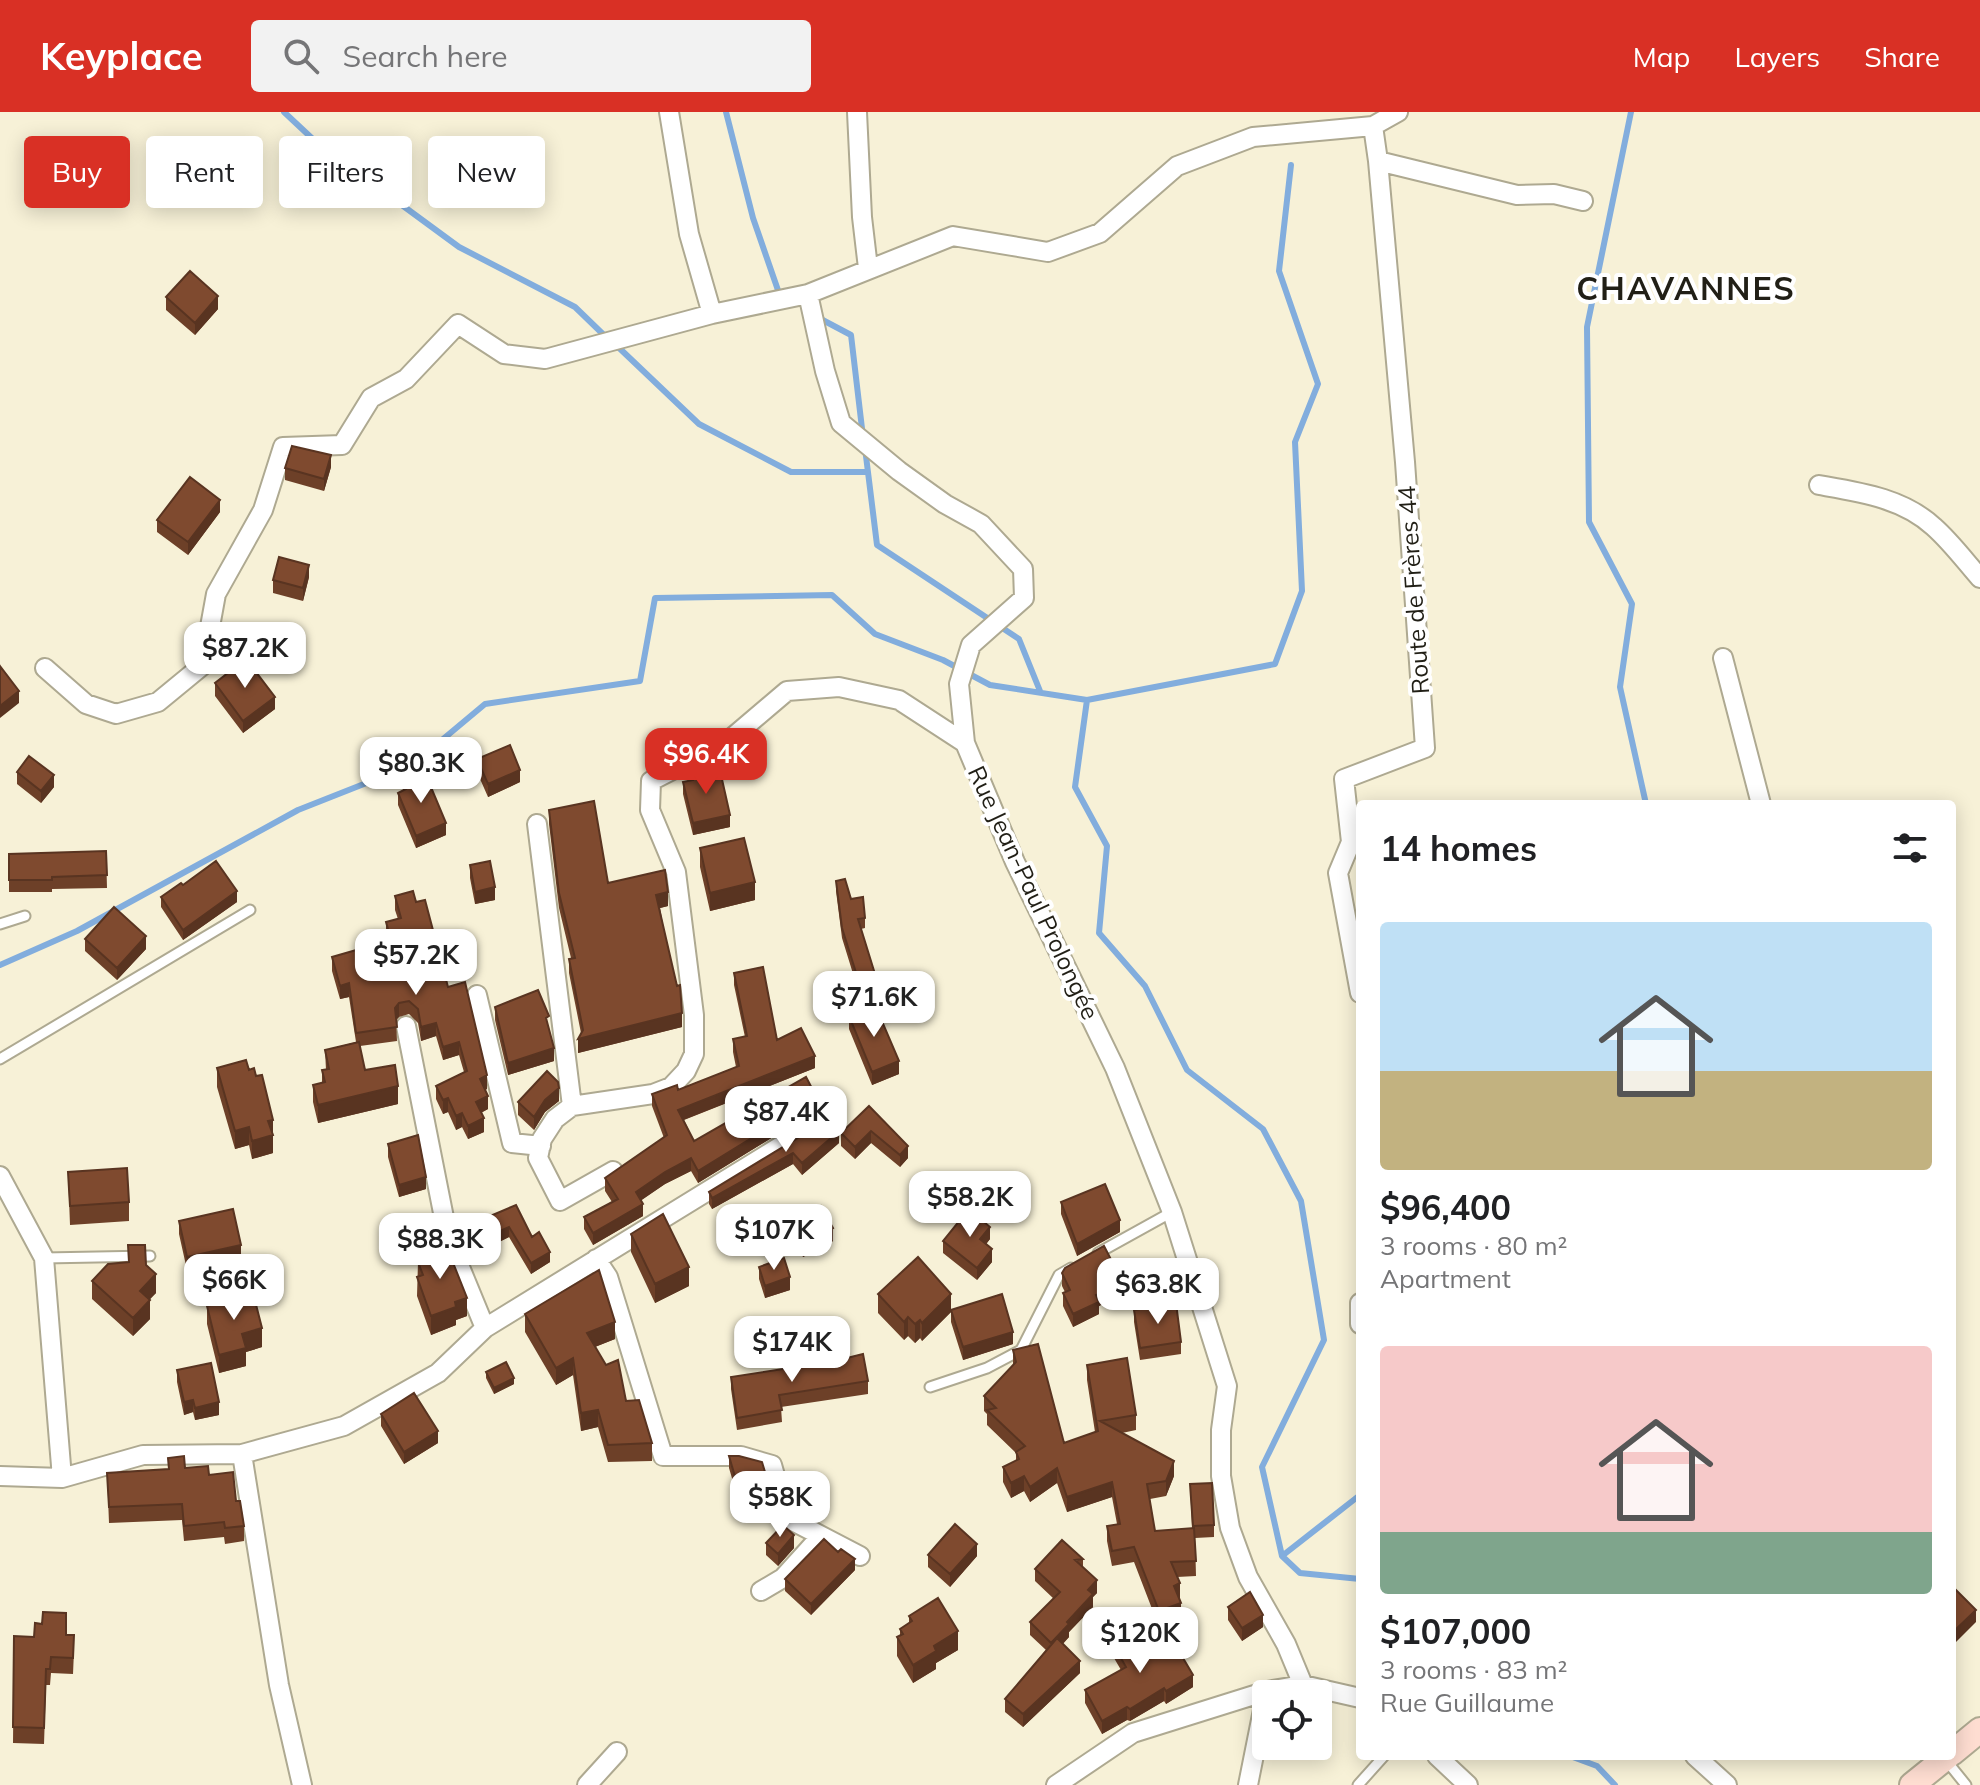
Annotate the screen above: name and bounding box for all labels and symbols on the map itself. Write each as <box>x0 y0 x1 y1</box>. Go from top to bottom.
district label: CHAVANNES <box>1576 268 1796 308</box>
street label: Route de Frères 44 <box>1391 485 1435 695</box>
pin: $87.2K <box>180 622 310 690</box>
pin: $96.4K <box>641 728 771 796</box>
pin: $80.3K <box>356 737 486 805</box>
street label: Rue Jean-Paul Prolongée <box>962 761 1106 1024</box>
pin: $57.2K <box>351 929 481 997</box>
pin: $71.6K <box>809 971 939 1039</box>
pin: $87.4K <box>721 1086 851 1154</box>
pin: $58.2K <box>905 1171 1035 1239</box>
pin: $107K <box>718 1204 830 1272</box>
pin: $88.3K <box>375 1213 505 1281</box>
pin: $66K <box>187 1254 281 1322</box>
pin: $63.8K <box>1093 1258 1223 1326</box>
pin: $174K <box>736 1316 848 1384</box>
pin: $58K <box>733 1471 827 1539</box>
pin: $120K <box>1084 1607 1196 1675</box>

